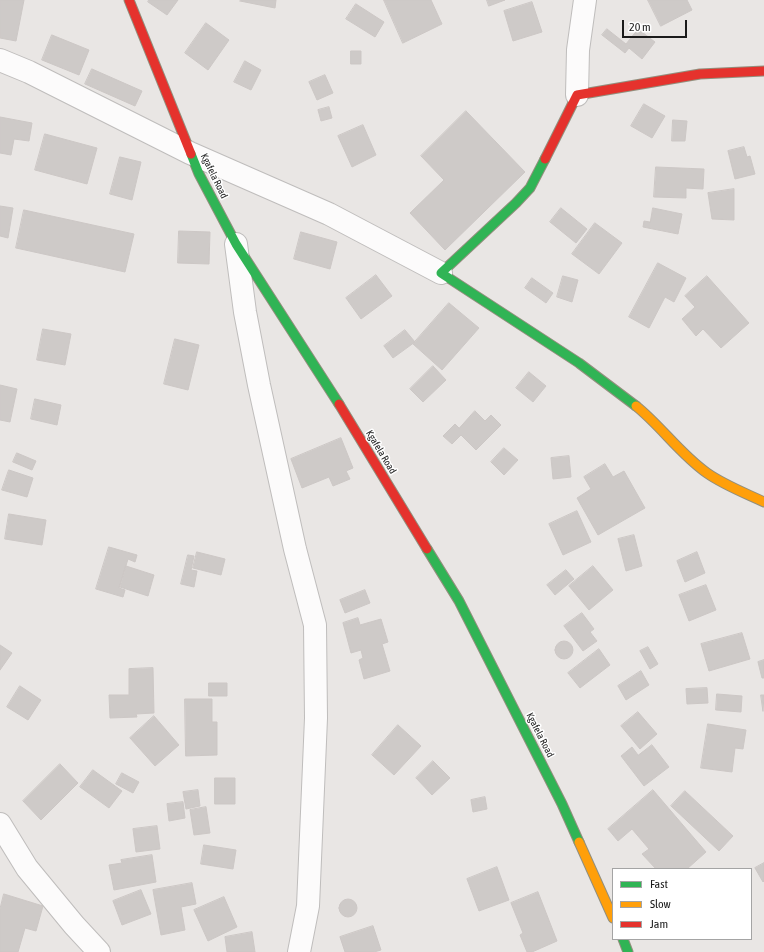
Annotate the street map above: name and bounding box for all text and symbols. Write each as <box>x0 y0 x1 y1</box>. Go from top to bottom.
scale bar <box>624 12 689 38</box>
text: 20 m <box>629 20 651 34</box>
street label: Kgafela Road <box>198 151 230 201</box>
street label: Kgafela Road <box>363 428 399 476</box>
street label: Kgafela Road <box>524 711 556 759</box>
legend <box>612 868 752 940</box>
text: Fast <box>650 877 668 891</box>
text: Slow <box>650 897 671 911</box>
text: Jam <box>650 917 668 931</box>

